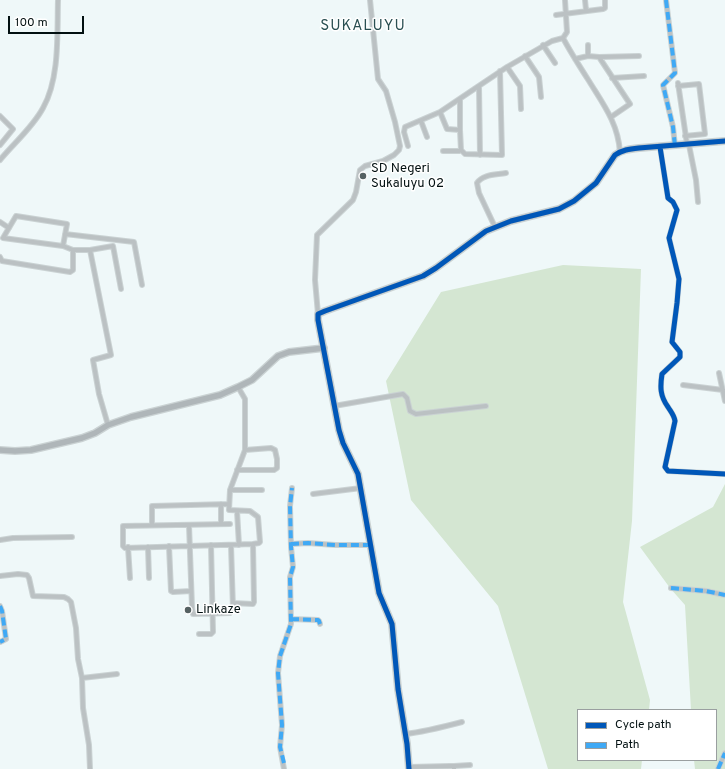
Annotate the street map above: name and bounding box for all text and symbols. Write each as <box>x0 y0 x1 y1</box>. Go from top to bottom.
scale bar <box>10 8 86 34</box>
text: 100 m <box>15 15 48 31</box>
district label: SUKALUYU <box>320 18 406 36</box>
place label: SD Negeri Sukaluyu 02 <box>371 161 444 192</box>
marker: SD Negeri Sukaluyu 02 <box>358 171 368 181</box>
place label: Linkaze <box>196 602 241 618</box>
marker: Linkaze <box>183 605 193 615</box>
legend <box>577 709 717 761</box>
text: Cycle path <box>615 717 672 733</box>
text: Path <box>615 737 640 753</box>

